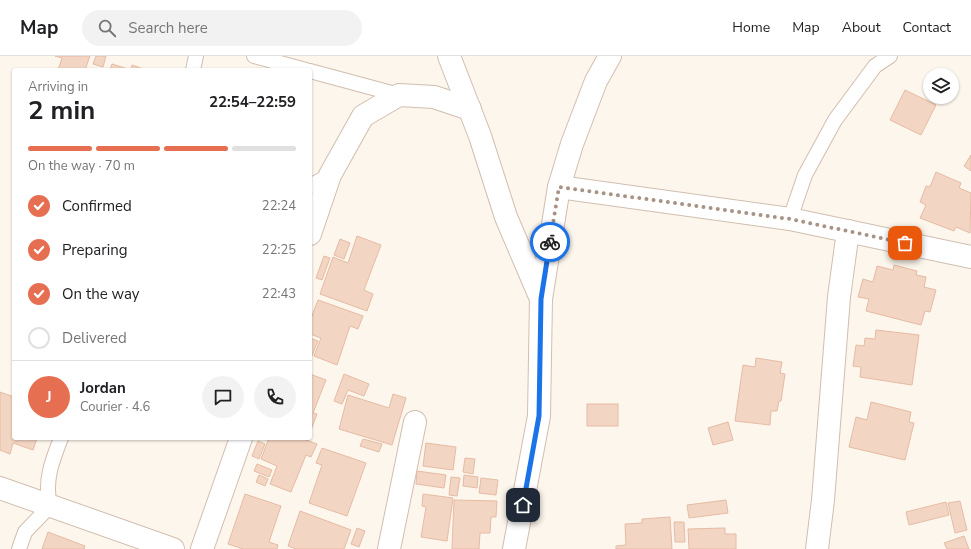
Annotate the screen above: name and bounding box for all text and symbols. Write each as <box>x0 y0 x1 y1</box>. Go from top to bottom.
search box <box>82 10 362 46</box>
text: Map <box>20 15 58 41</box>
icon: search <box>96 17 118 39</box>
text: Search here <box>128 18 208 38</box>
text: Home <box>732 18 770 37</box>
text: Map <box>792 18 820 37</box>
text: About <box>842 18 881 37</box>
text: Contact <box>903 18 951 37</box>
map controls <box>923 68 959 104</box>
button: layers <box>923 68 959 104</box>
text: Arriving in <box>28 78 88 96</box>
text: 22:54–22:59 <box>209 92 296 112</box>
text: 2 min <box>28 93 95 128</box>
text: On the way · 70 m <box>28 157 135 175</box>
icon: check <box>28 195 50 217</box>
text: Confirmed <box>62 196 132 216</box>
text: 22:24 <box>262 197 296 215</box>
courier <box>530 222 570 262</box>
pin <box>888 226 922 260</box>
icon: bike <box>539 231 561 253</box>
icon: bag <box>894 232 916 254</box>
icon: check <box>28 239 50 261</box>
text: Preparing <box>62 240 127 260</box>
text: 22:25 <box>262 241 296 259</box>
icon: check <box>28 283 50 305</box>
text: On the way <box>62 284 140 304</box>
text: 22:43 <box>262 285 296 303</box>
text: Delivered <box>62 328 127 348</box>
button: chat <box>202 376 244 418</box>
button: phone <box>254 376 296 418</box>
text: Jordan <box>80 378 126 398</box>
text: J <box>46 387 52 407</box>
text: Courier · 4.6 <box>80 398 150 416</box>
pin <box>506 488 540 522</box>
icon: home <box>512 494 534 516</box>

